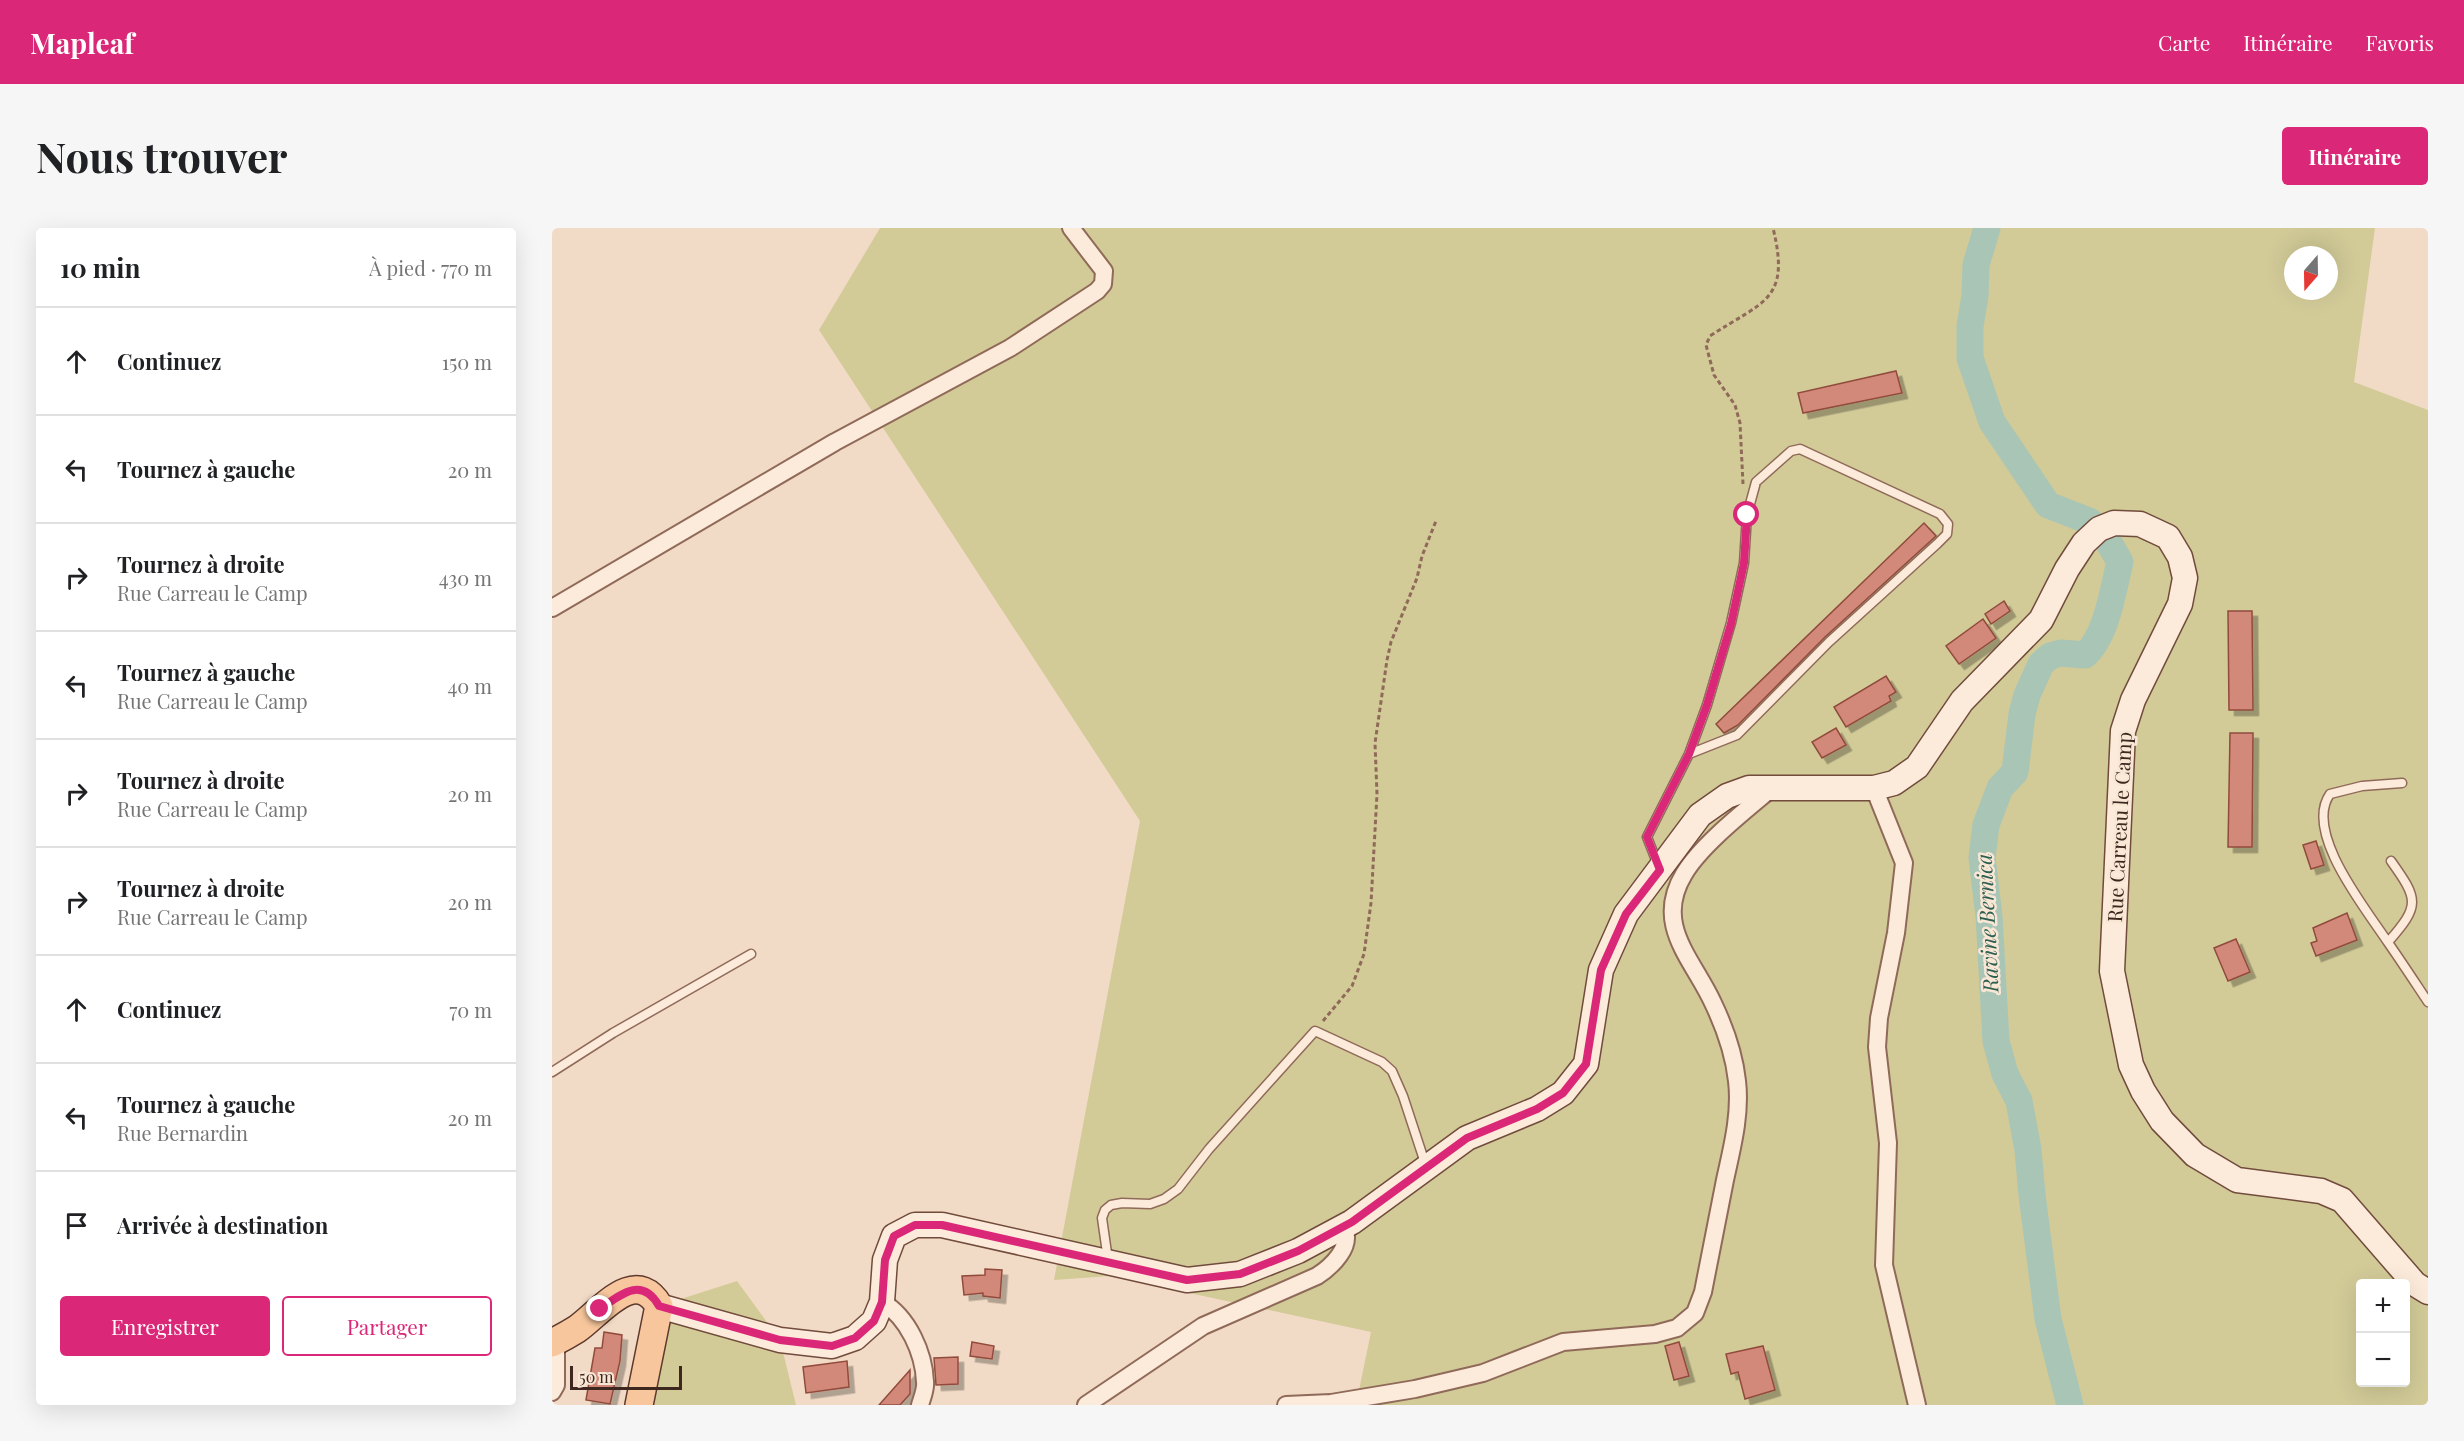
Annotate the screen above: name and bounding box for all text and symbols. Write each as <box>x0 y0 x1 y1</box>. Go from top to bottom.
text: Mapleaf <box>30 24 134 61</box>
text: Carte <box>2158 28 2210 56</box>
text: Itinéraire <box>2243 28 2333 56</box>
text: Favoris <box>2366 28 2434 56</box>
button: Itinéraire <box>2282 127 2428 185</box>
text: Nous trouver <box>36 128 287 184</box>
north arrow <box>2284 246 2338 300</box>
text: 10 min <box>60 250 140 285</box>
text: À pied · 770 m <box>369 254 492 281</box>
icon: ahead <box>60 345 93 378</box>
text: Continuez <box>117 346 221 376</box>
text: 150 m <box>442 348 492 375</box>
icon: left <box>60 453 93 486</box>
text: Tournez à gauche <box>117 454 295 484</box>
text: 20 m <box>448 456 492 483</box>
route start <box>1733 501 1759 527</box>
text: Tournez à droite <box>117 549 285 579</box>
icon: right <box>60 561 93 594</box>
text: 430 m <box>439 564 492 591</box>
text: Rue Carreau le Camp <box>117 579 308 606</box>
text: Tournez à gauche <box>117 657 295 687</box>
icon: left <box>60 669 93 702</box>
text: 40 m <box>447 672 492 699</box>
text: Rue Carreau le Camp <box>117 687 308 714</box>
street label: Rue Carreau le Camp <box>2100 731 2137 923</box>
text: Tournez à droite <box>117 765 285 795</box>
icon: right <box>60 777 93 810</box>
text: 20 m <box>448 780 492 807</box>
text: Rue Carreau le Camp <box>117 795 308 822</box>
water label: Ravine Bernica <box>1968 853 2004 994</box>
text: Tournez à droite <box>117 873 285 903</box>
icon: right <box>60 885 93 918</box>
text: 20 m <box>448 888 492 915</box>
text: Rue Carreau le Camp <box>117 903 308 930</box>
icon: ahead <box>60 993 93 1026</box>
text: Continuez <box>117 994 221 1024</box>
text: 70 m <box>449 996 492 1023</box>
text: Tournez à gauche <box>117 1089 295 1119</box>
icon: left <box>60 1101 93 1134</box>
text: 20 m <box>448 1104 492 1131</box>
text: Rue Bernardin <box>117 1119 248 1146</box>
icon: arrive <box>60 1209 93 1242</box>
text: Arrivée à destination <box>117 1210 328 1240</box>
map controls <box>2356 1279 2410 1387</box>
button: + <box>2356 1279 2410 1333</box>
route end <box>586 1295 612 1321</box>
button: Enregistrer <box>60 1296 270 1356</box>
button: Partager <box>282 1296 492 1356</box>
button: − <box>2356 1333 2410 1387</box>
scale bar <box>570 1363 682 1390</box>
text: 50 m <box>579 1366 613 1387</box>

